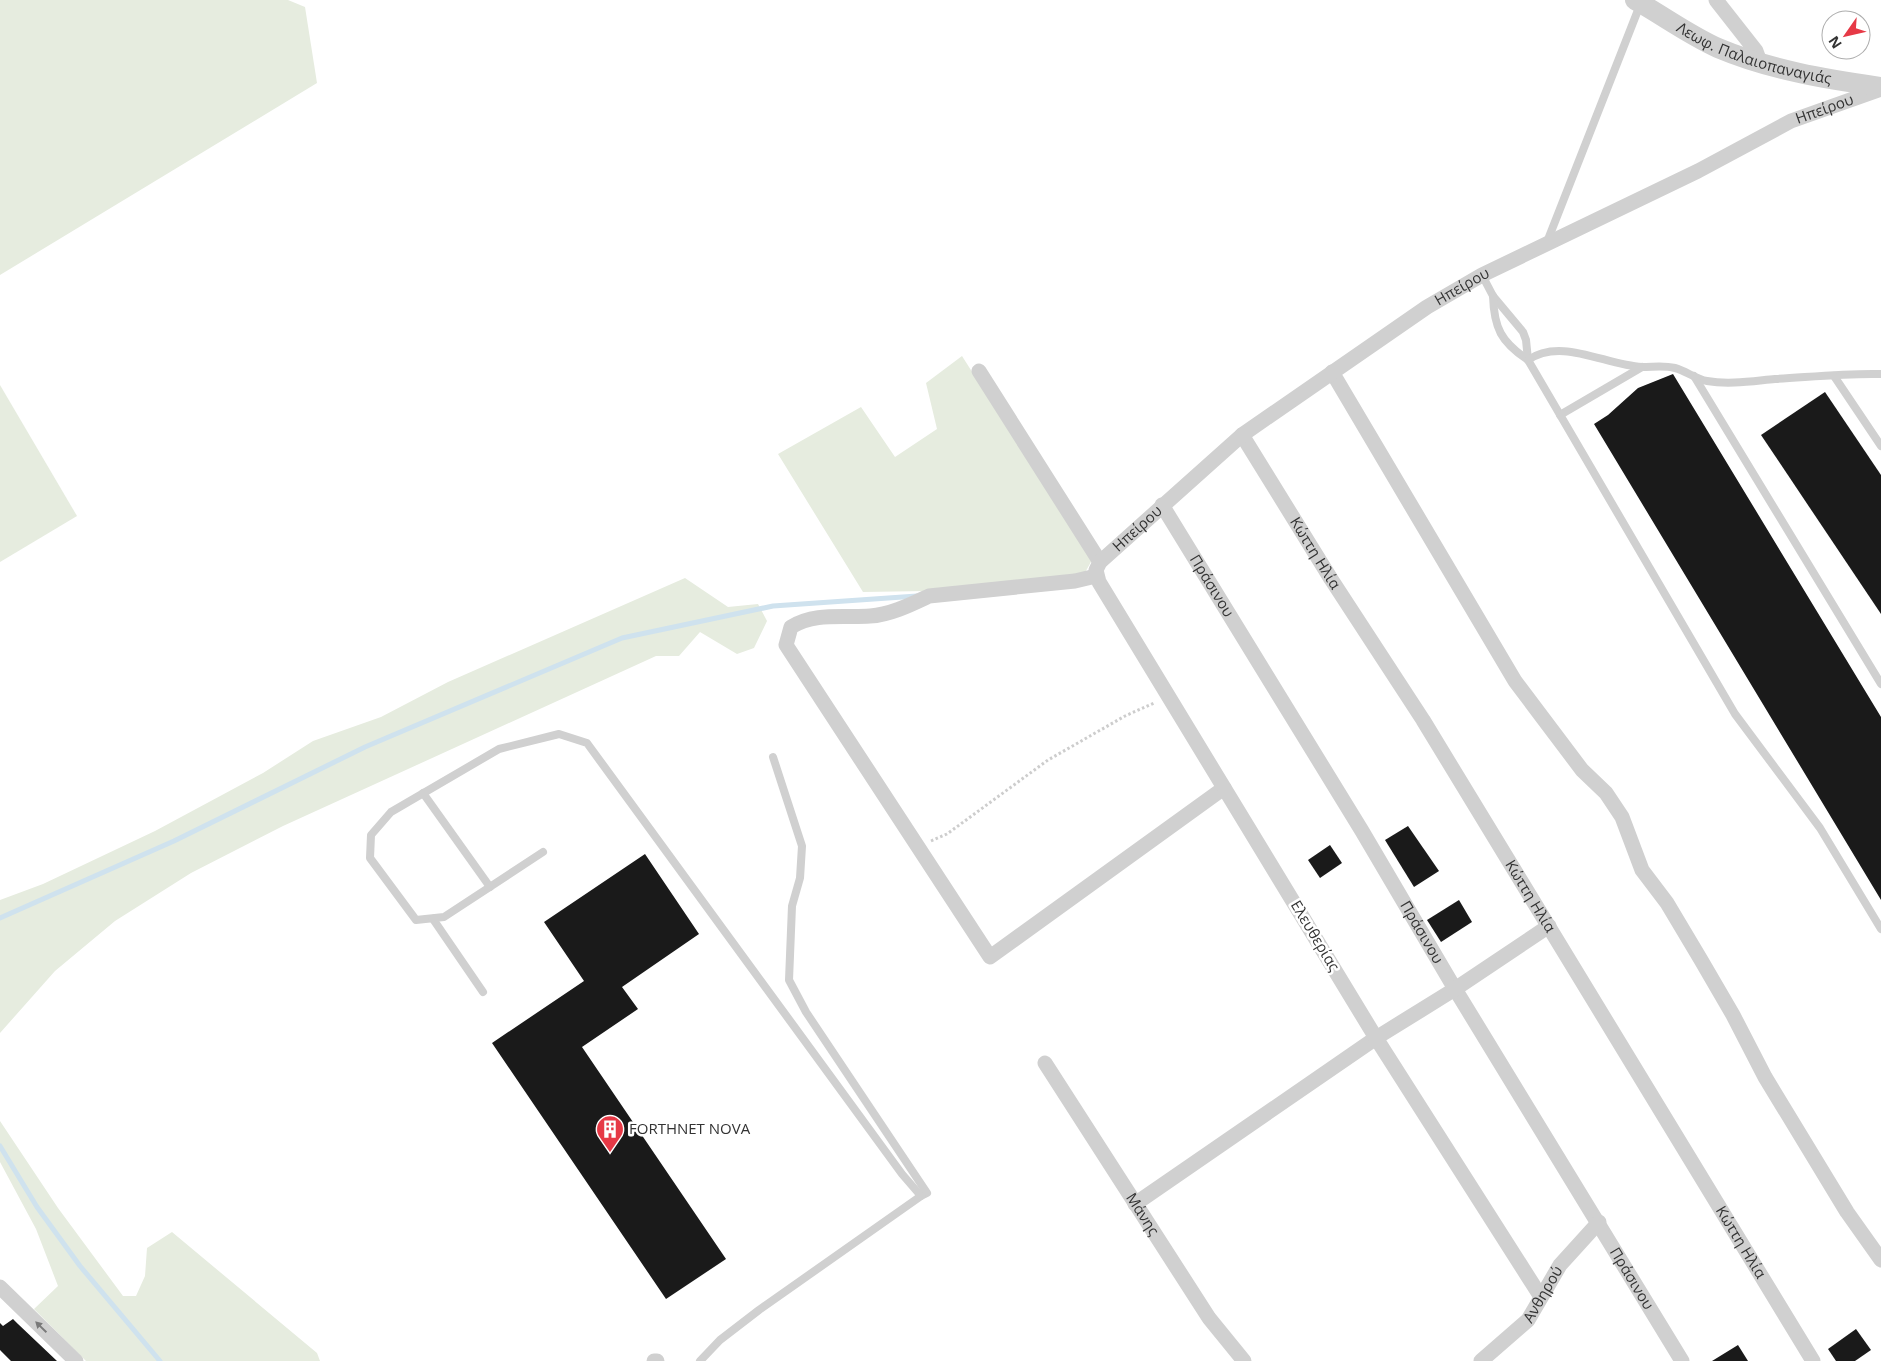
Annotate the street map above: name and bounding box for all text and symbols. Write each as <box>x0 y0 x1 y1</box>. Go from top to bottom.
north arrow <box>1821 10 1871 60</box>
street label: Λεωφ. Παλαιοπαναγιάς <box>1673 17 1833 88</box>
text: N <box>1824 33 1846 53</box>
street label: Ηπείρου <box>1792 89 1856 128</box>
street label: Ηπείρου <box>1430 262 1492 310</box>
street label: Ηπείρου <box>1107 500 1166 555</box>
street label: Κώττη Ηλία <box>1286 513 1346 593</box>
street label: Πράσινου <box>1186 551 1239 620</box>
street label: Κώττη Ηλία <box>1501 856 1561 936</box>
street label: Ελευθερίας <box>1287 896 1345 975</box>
street label: Πράσινου <box>1396 897 1449 967</box>
building icon: FORTHNET NOVA <box>595 1114 625 1153</box>
place label: FORTHNET NOVA <box>629 1118 751 1138</box>
street label: Μάνης <box>1122 1189 1164 1239</box>
street label: Κώττη Ηλία <box>1712 1202 1771 1282</box>
street label: Πράσινου <box>1606 1243 1659 1313</box>
street label: Ανθηρού <box>1518 1262 1567 1326</box>
one-way arrow <box>36 1321 48 1333</box>

